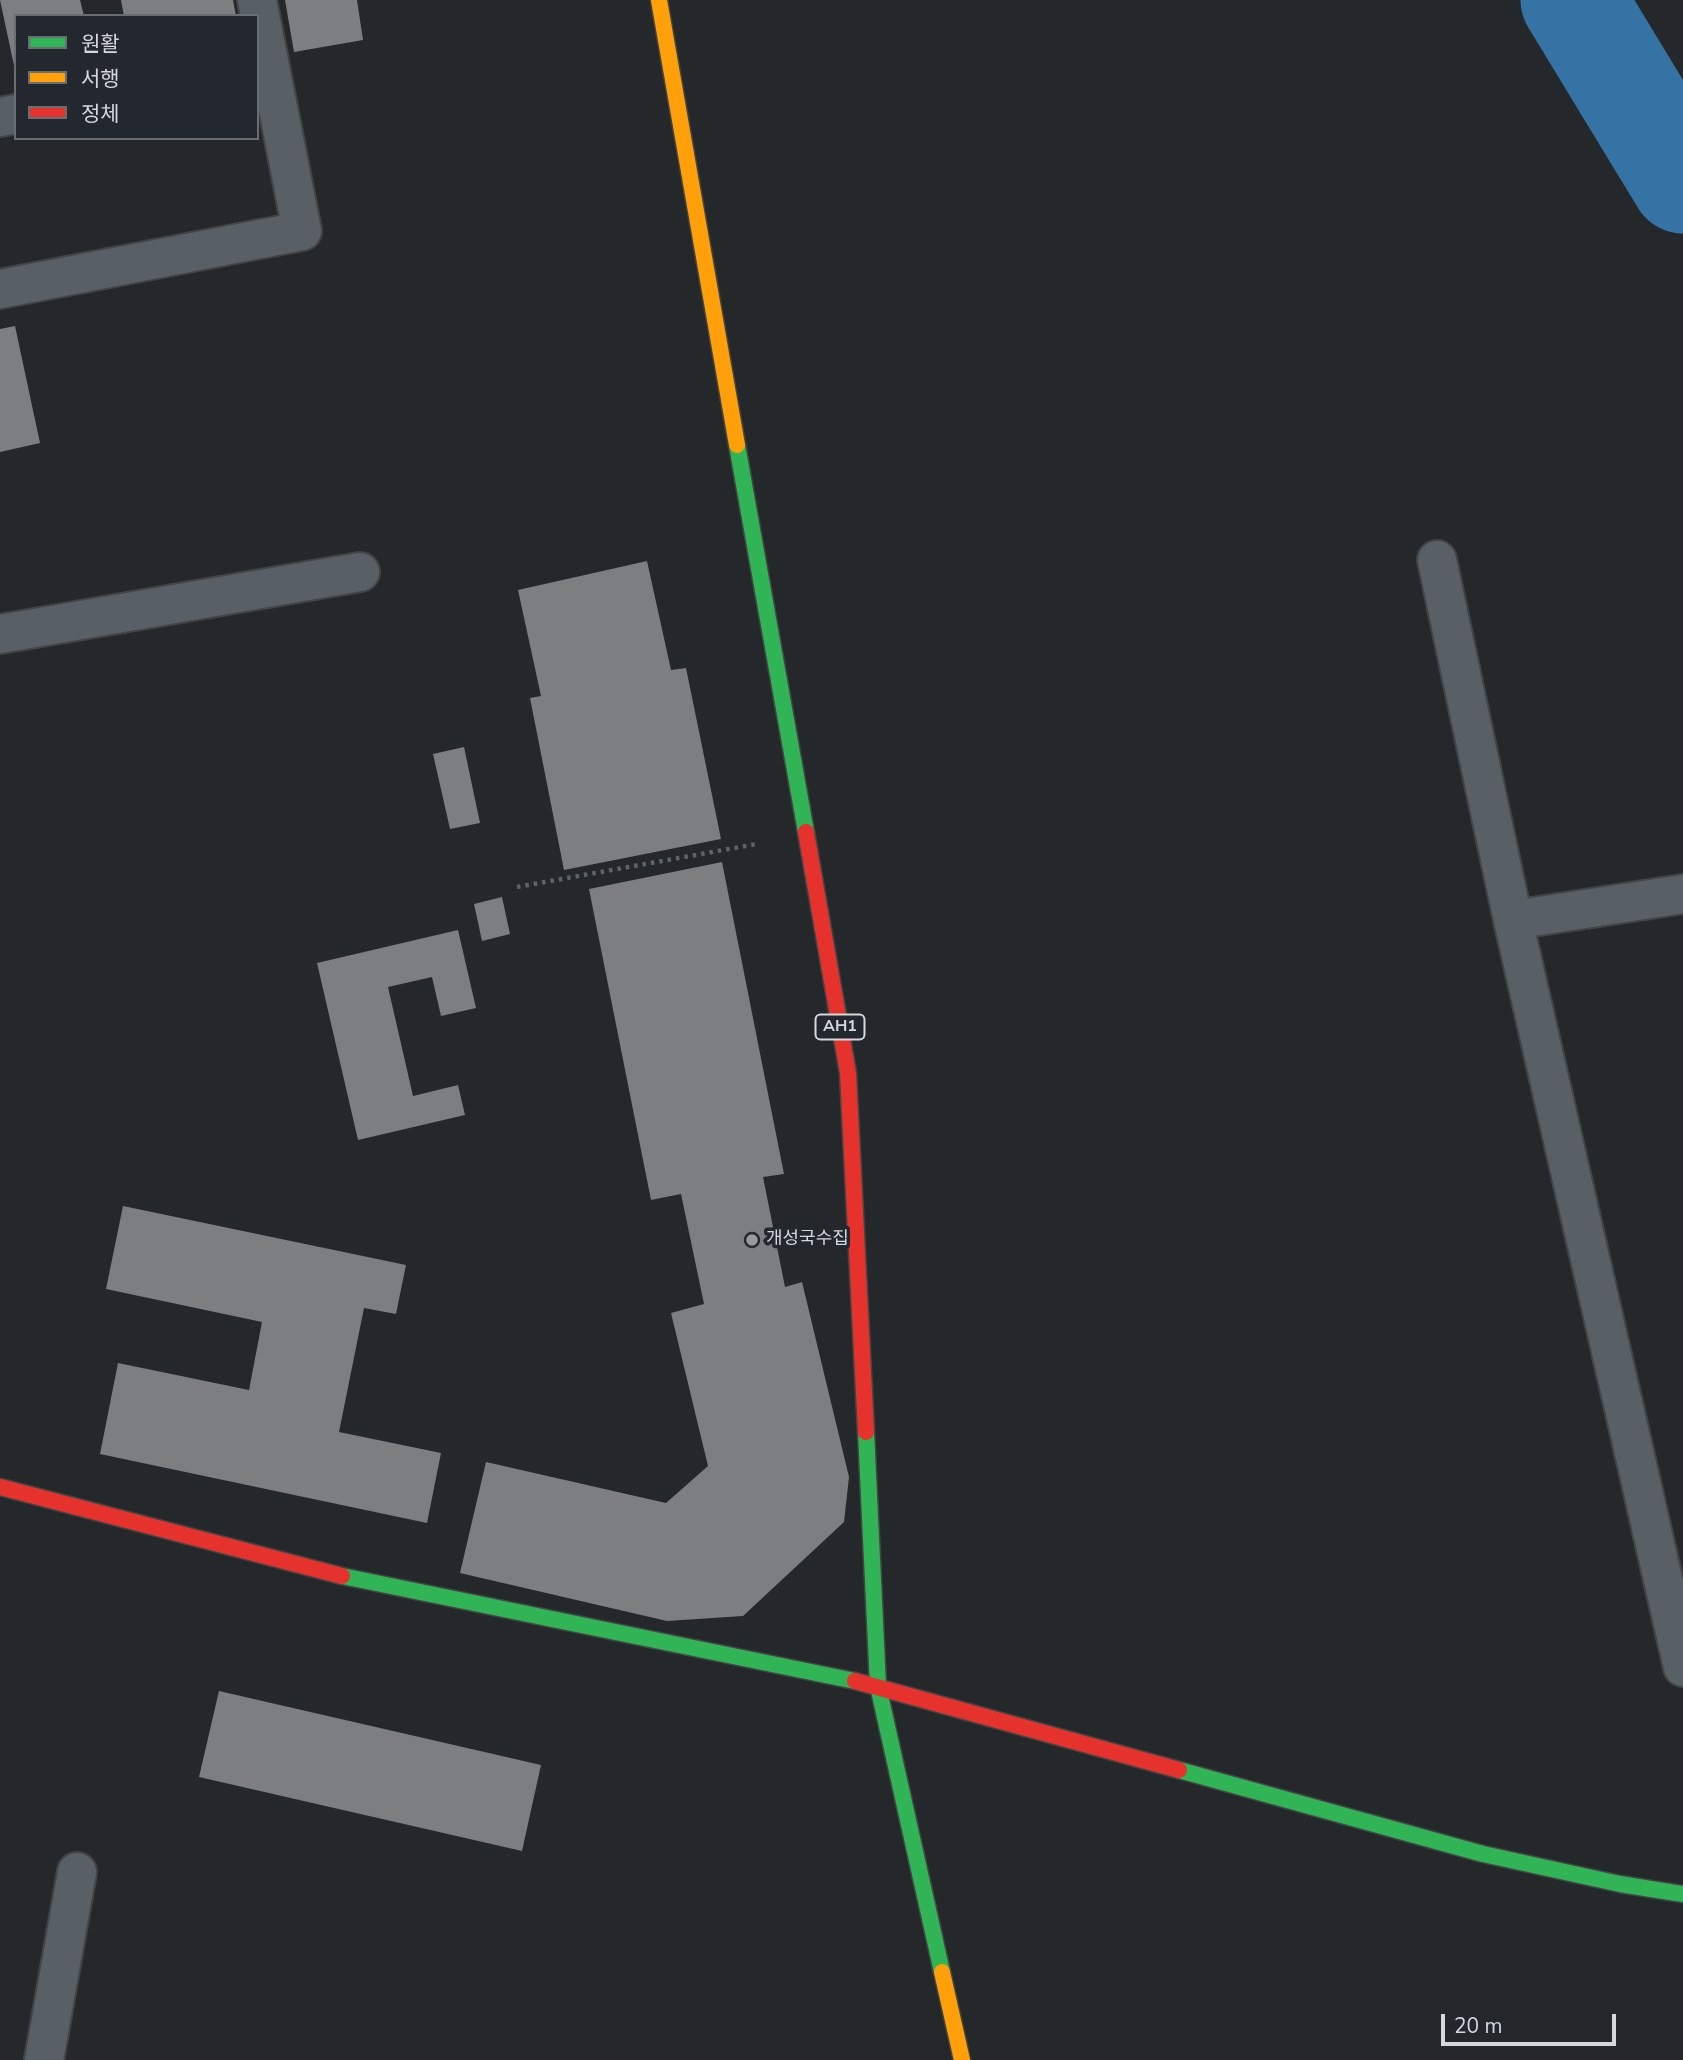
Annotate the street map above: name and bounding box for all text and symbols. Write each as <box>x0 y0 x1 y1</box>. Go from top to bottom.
legend <box>14 14 259 140</box>
text: 원활 <box>81 30 120 58</box>
text: 서행 <box>81 65 120 93</box>
text: 정체 <box>81 100 120 128</box>
road number: AH1 <box>816 1015 864 1040</box>
place label: 개성국수집 <box>766 1229 849 1251</box>
marker: 개성국수집 <box>744 1232 760 1248</box>
scale bar <box>1445 2000 1620 2044</box>
text: 20 m <box>1454 2012 1503 2040</box>

